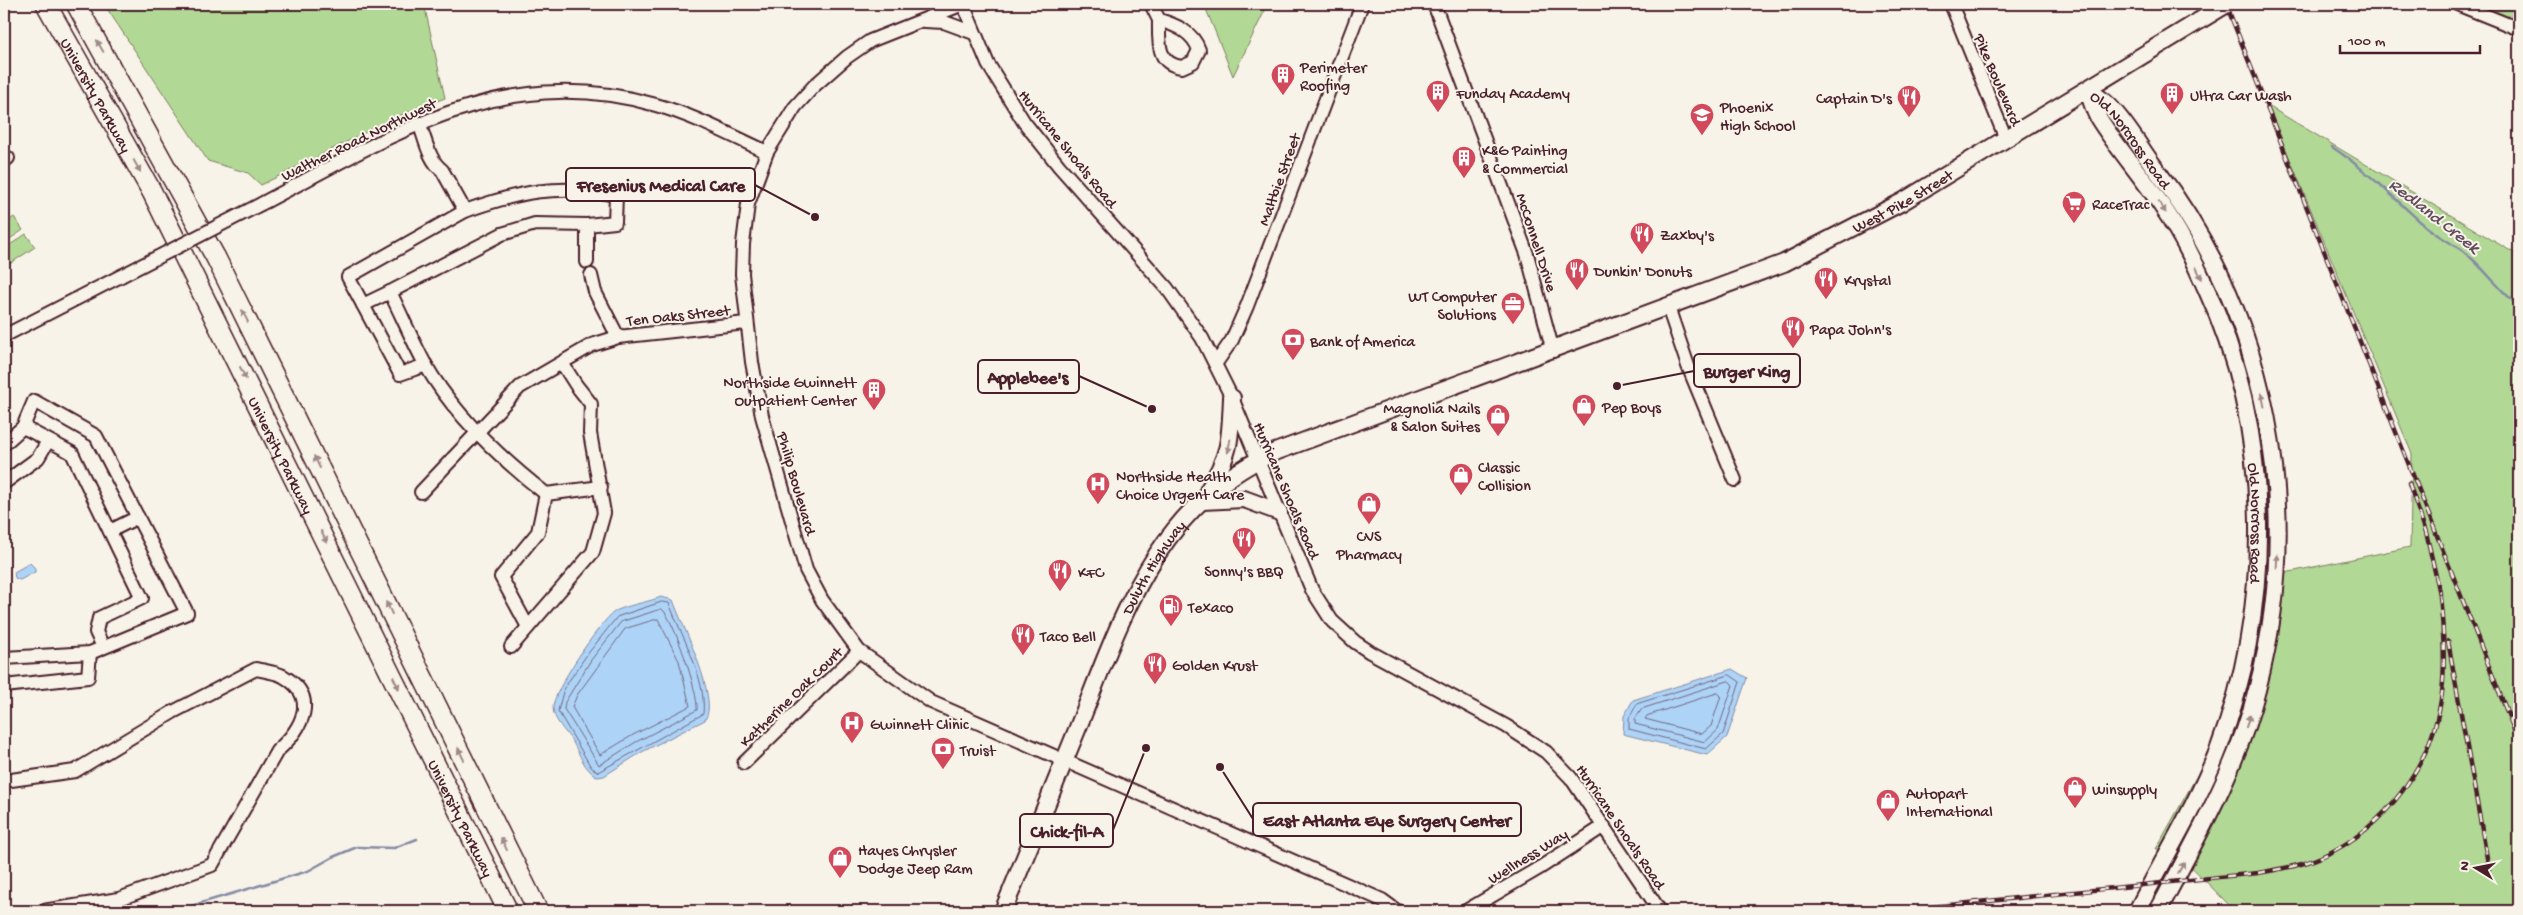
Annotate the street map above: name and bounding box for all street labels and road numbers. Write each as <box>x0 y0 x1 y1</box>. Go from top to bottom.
street label: Pike Boulevard <box>1967 31 2024 131</box>
street label: University Parkway <box>54 36 134 157</box>
street label: Hurricane Shoals Road <box>1013 87 1121 214</box>
street label: Old Norcross Road <box>2085 88 2174 195</box>
street label: Walther Road Northwest <box>279 95 442 187</box>
street label: Maltbie Street <box>1256 130 1307 229</box>
street label: West Pike Street <box>1850 166 1959 239</box>
street label: McConnell Drive <box>1510 191 1560 296</box>
street label: Ten Oaks Street <box>625 302 732 332</box>
street label: University Parkway <box>242 394 316 518</box>
street label: Hurricane Shoals Road <box>1247 420 1323 564</box>
street label: Philip Boulevard <box>771 429 819 539</box>
street label: Old Norcross Road <box>2241 462 2264 585</box>
street label: Duluth Highway <box>1119 518 1191 619</box>
street label: Katherine Oak Court <box>737 643 849 753</box>
street label: University Parkway <box>422 757 496 881</box>
street label: Hurricane Shoals Road <box>1570 762 1669 895</box>
street label: Wellness Way <box>1485 826 1572 890</box>

